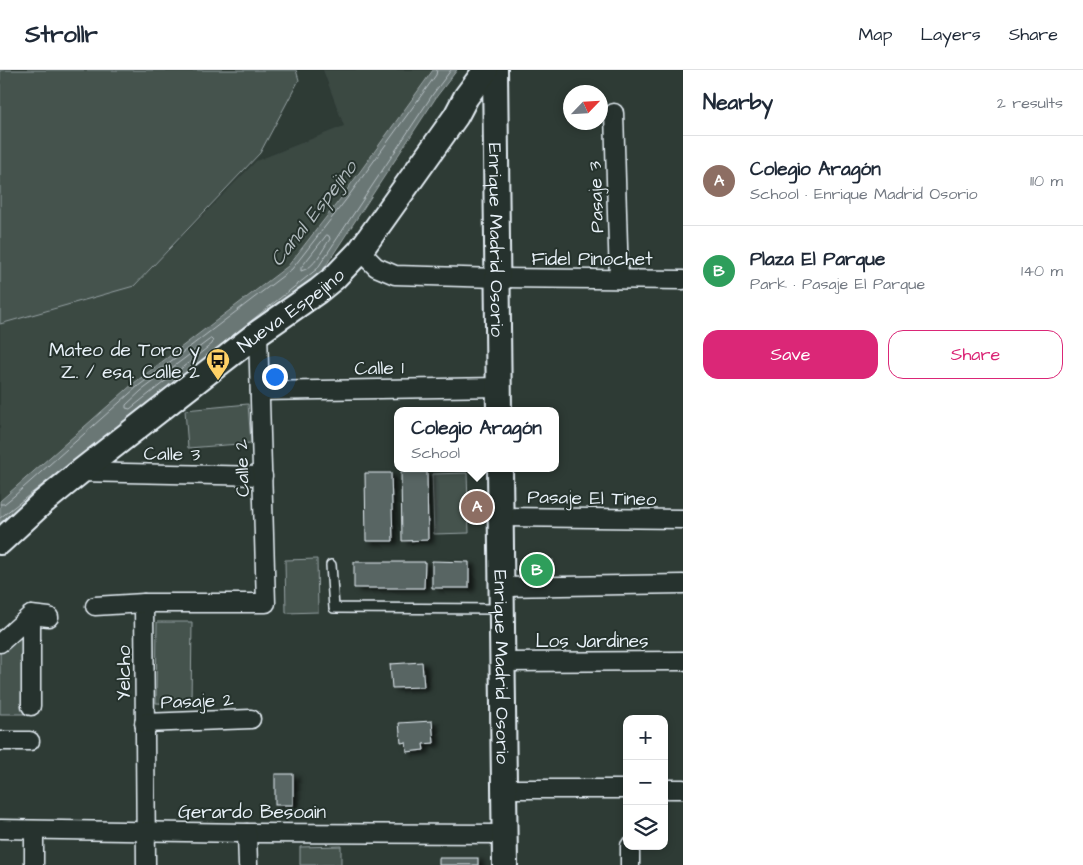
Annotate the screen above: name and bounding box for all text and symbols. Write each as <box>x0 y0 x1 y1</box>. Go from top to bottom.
text: Strollr <box>25 18 98 52</box>
text: Map <box>858 22 892 47</box>
text: Layers <box>920 22 981 47</box>
text: Share <box>1009 22 1058 47</box>
north arrow <box>563 85 608 130</box>
text: Nearby <box>703 88 773 117</box>
text: 2 results <box>997 92 1063 114</box>
street label: Enrique Madrid Osorio <box>481 143 510 338</box>
water label: Canal Espejino <box>264 153 365 272</box>
text: Colegio Aragón <box>750 156 881 183</box>
street label: Pasaje 3 <box>582 160 611 233</box>
text: A <box>714 170 724 192</box>
text: 110 m <box>1030 170 1063 192</box>
text: School · Enrique Madrid Osorio <box>750 183 977 205</box>
street label: Fidel Pinochet <box>531 246 653 273</box>
text: Plaza El Parque <box>750 246 885 273</box>
text: B <box>713 260 725 282</box>
text: 140 m <box>1021 260 1063 282</box>
street label: Nueva Espejino <box>232 263 352 359</box>
text: Park · Pasaje El Parque <box>750 273 925 295</box>
button: Save <box>703 330 878 379</box>
button: Share <box>888 330 1063 379</box>
place label: Mateo de Toro y Z. / esq. Calle 2 <box>49 337 201 386</box>
bus stop icon: Mateo de Toro y Z. / esq. Calle 2 <box>205 347 231 381</box>
street label: Calle 1 <box>354 355 405 382</box>
your location <box>262 364 288 390</box>
popup <box>394 407 559 472</box>
text: Colegio Aragón <box>411 415 542 442</box>
street label: Calle 2 <box>228 438 257 497</box>
street label: Calle 3 <box>143 441 201 468</box>
text: School <box>411 442 460 464</box>
street label: Pasaje El Tineo <box>527 484 657 513</box>
pin: A <box>461 488 493 526</box>
pin: B <box>521 551 553 589</box>
street label: Enrique Madrid Osorio <box>486 570 516 765</box>
street label: Los Jardines <box>535 628 649 655</box>
street label: Yelcho <box>111 645 138 701</box>
street label: Pasaje 2 <box>160 687 234 716</box>
map controls <box>623 715 668 850</box>
button: + <box>623 715 668 760</box>
button: − <box>623 760 668 805</box>
street label: Gerardo Besoain <box>178 799 326 826</box>
button: layers <box>623 805 668 850</box>

